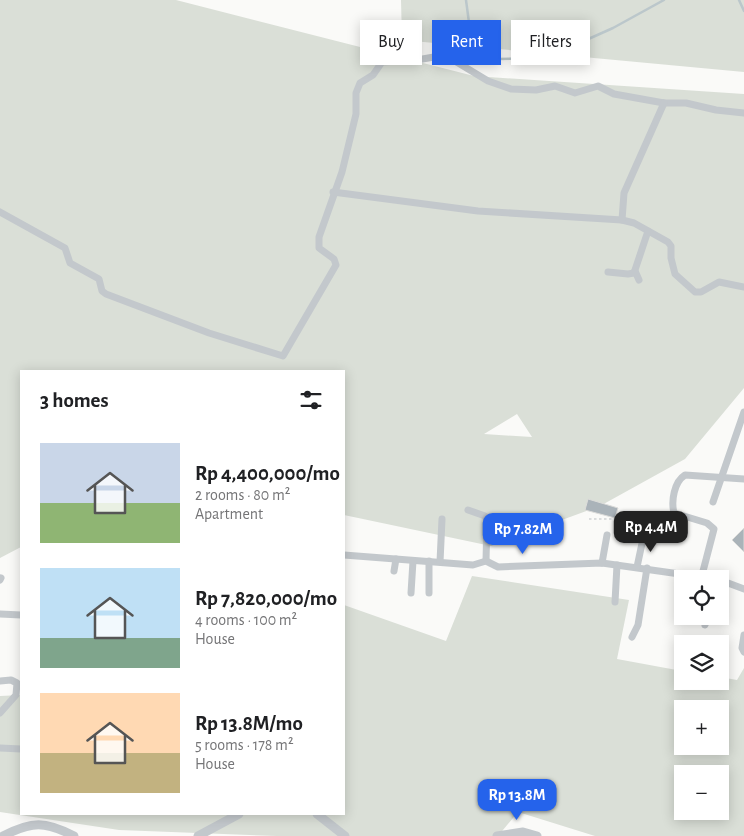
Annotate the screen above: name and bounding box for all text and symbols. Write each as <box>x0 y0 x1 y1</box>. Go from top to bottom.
chip: Buy <box>360 20 422 65</box>
chip: Rent <box>432 20 501 65</box>
chip: Filters <box>511 20 590 65</box>
icon: filters <box>297 386 325 414</box>
text: 3 homes <box>40 390 109 411</box>
icon: home <box>80 463 140 523</box>
text: Rp 4,400,000/mo <box>195 463 340 484</box>
text: 2 rooms · 80 m² <box>195 487 290 503</box>
text: Apartment <box>195 506 263 522</box>
pin: Rp 4.4M <box>605 510 697 553</box>
pin: Rp 7.82M <box>471 512 575 555</box>
text: Rp 4.4M <box>625 519 677 535</box>
text: Rp 7.82M <box>494 521 552 537</box>
map controls <box>674 570 729 820</box>
button: locate <box>674 570 729 625</box>
icon: home <box>80 588 140 648</box>
text: Rp 7,820,000/mo <box>195 588 337 609</box>
text: 4 rooms · 100 m² <box>195 612 297 628</box>
text: House <box>195 631 235 647</box>
button: layers <box>674 635 729 690</box>
button: + <box>674 700 729 755</box>
icon: home <box>80 713 140 773</box>
text: Rp 13.8M/mo <box>195 713 303 734</box>
text: 5 rooms · 178 m² <box>195 737 293 753</box>
text: House <box>195 756 235 772</box>
button: − <box>674 765 729 820</box>
pin: Rp 13.8M <box>465 778 569 821</box>
text: Rp 13.8M <box>489 787 545 803</box>

